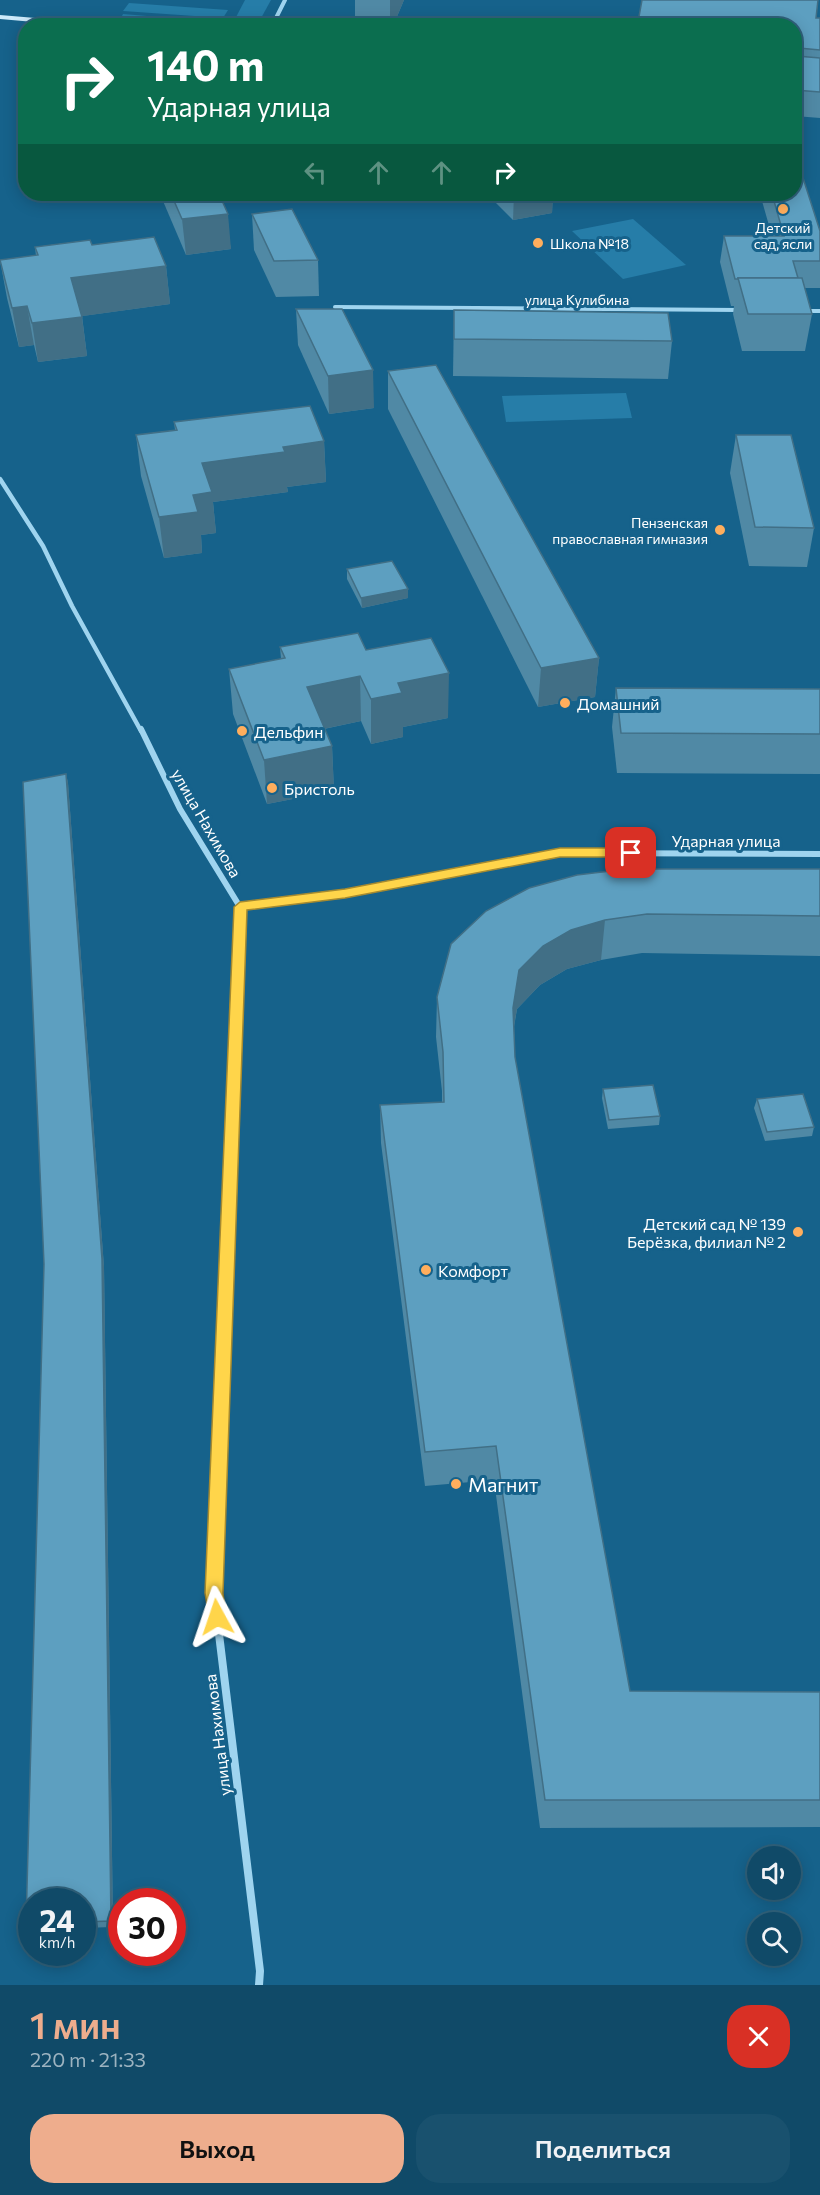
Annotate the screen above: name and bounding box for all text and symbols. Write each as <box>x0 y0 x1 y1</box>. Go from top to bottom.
text: 140 m <box>147 38 264 90</box>
icon: right <box>48 42 126 120</box>
text: Ударная улица <box>147 90 331 123</box>
icon: left <box>299 156 332 189</box>
icon: ahead <box>362 156 395 189</box>
icon: ahead <box>425 156 458 189</box>
icon: right <box>488 156 521 189</box>
marker: Детский сад, ясли <box>776 202 790 216</box>
place label: Детский сад, ясли <box>754 219 812 252</box>
place label: Школа №18 <box>550 235 629 252</box>
marker: Школа №18 <box>531 236 545 250</box>
street label: улица Кулибина <box>525 291 629 308</box>
place label: Пензенская православная гимназия <box>552 514 708 547</box>
marker: Пензенская православная гимназия <box>713 523 727 537</box>
place label: Домашний <box>577 694 660 713</box>
marker: Домашний <box>558 696 572 710</box>
place label: Дельфин <box>254 722 323 741</box>
marker: Дельфин <box>235 724 249 738</box>
street label: улица Нахимова <box>168 765 246 881</box>
place label: Бристоль <box>284 779 355 798</box>
marker: Бристоль <box>265 781 279 795</box>
pin <box>605 827 656 878</box>
street label: Ударная улица <box>672 831 780 850</box>
icon: arrive <box>614 836 647 869</box>
place label: Детский сад № 139 Берёзка, филиал № 2 <box>627 1214 786 1251</box>
marker: Детский сад № 139 Берёзка, филиал № 2 <box>791 1225 805 1239</box>
place label: Комфорт <box>438 1261 508 1280</box>
marker: Комфорт <box>419 1263 433 1277</box>
place label: Магнит <box>468 1472 538 1496</box>
marker: Магнит <box>449 1477 463 1491</box>
position arrow <box>185 1585 249 1649</box>
street label: улица Нахимова <box>200 1673 234 1797</box>
map controls <box>747 1846 801 1966</box>
button: sound <box>747 1846 801 1900</box>
speed limit sign: 30 <box>108 1888 186 1966</box>
text: 24 <box>39 1901 75 1938</box>
button: search <box>747 1912 801 1966</box>
text: km/h <box>39 1933 75 1951</box>
text: 1 мин <box>30 2002 121 2046</box>
button: close <box>727 2005 790 2068</box>
text: 220 m · 21:33 <box>30 2047 146 2071</box>
button: Выход <box>30 2114 404 2183</box>
button: Поделиться <box>416 2114 790 2183</box>

